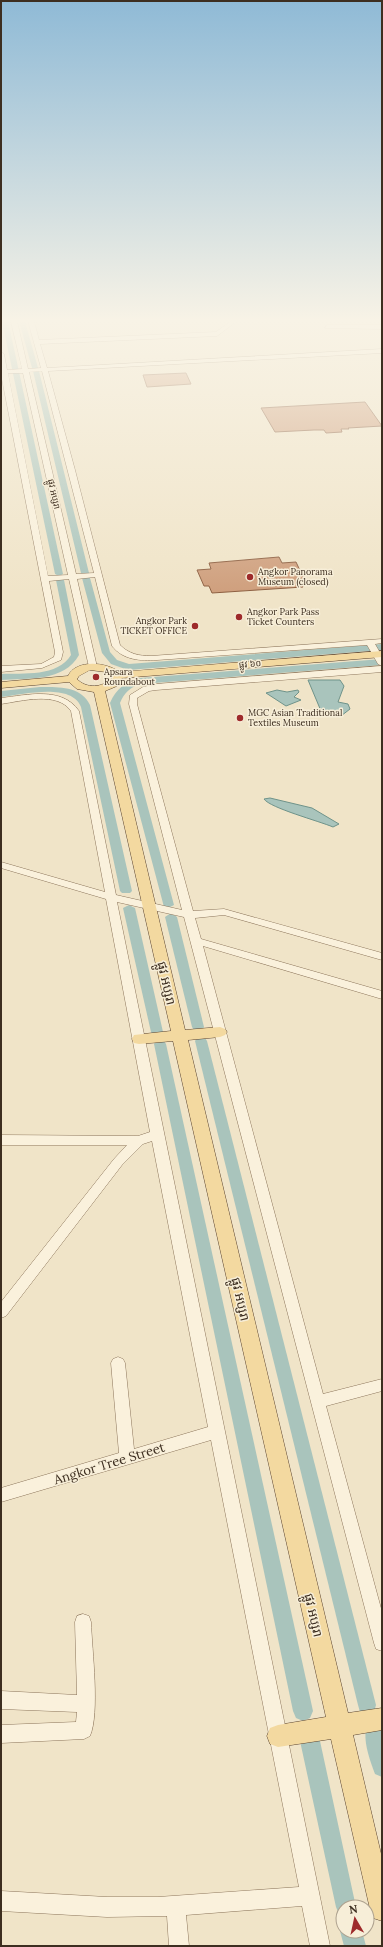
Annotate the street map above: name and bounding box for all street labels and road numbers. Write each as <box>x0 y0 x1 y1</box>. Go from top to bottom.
street label: ផ្លូវ អប្សរា <box>43 478 63 511</box>
street label: ផ្លូវ ៦០ <box>238 657 262 673</box>
street label: ផ្លូវ អប្សរា <box>150 960 180 1007</box>
street label: ផ្លូវ អប្សរា <box>224 1276 254 1323</box>
street label: Angkor Tree Street <box>51 1439 167 1489</box>
street label: ផ្លូវ អប្សរា <box>297 1592 327 1639</box>

